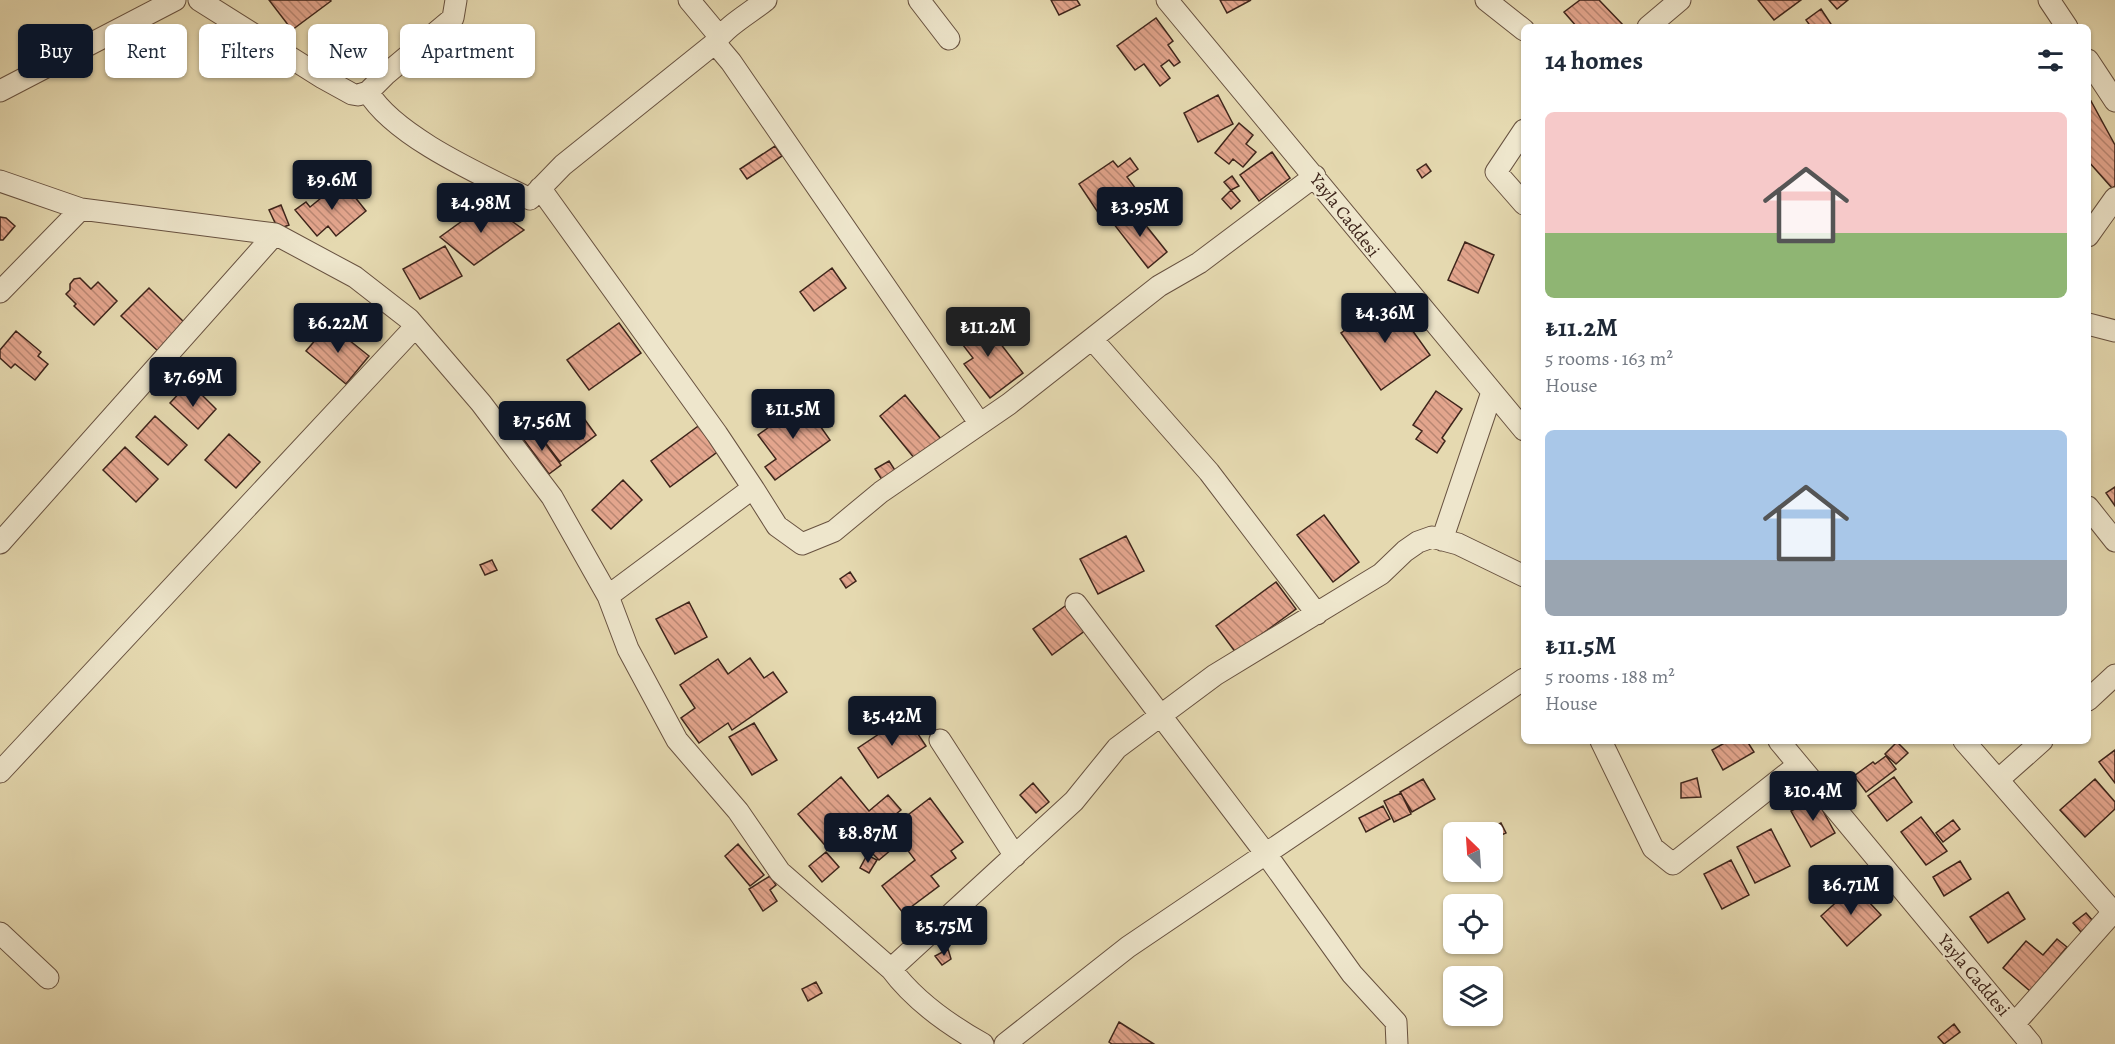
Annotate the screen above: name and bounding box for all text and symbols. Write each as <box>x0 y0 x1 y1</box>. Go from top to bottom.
chip: Buy <box>18 24 93 78</box>
chip: Rent <box>105 24 187 78</box>
chip: Filters <box>199 24 296 78</box>
chip: New <box>308 24 388 78</box>
chip: Apartment <box>400 24 535 78</box>
text: 14 homes <box>1545 43 1643 78</box>
icon: filters <box>2034 44 2067 77</box>
icon: home <box>1752 151 1860 259</box>
pin: ₺9.6M <box>290 160 374 211</box>
text: ₺9.6M <box>307 166 357 193</box>
street label: Yayla Caddesi <box>1304 167 1385 262</box>
pin: ₺4.98M <box>432 183 530 234</box>
pin: ₺3.95M <box>1091 187 1189 238</box>
text: ₺4.98M <box>451 189 511 216</box>
text: ₺3.95M <box>1111 193 1169 220</box>
pin: ₺4.36M <box>1336 293 1434 344</box>
text: ₺4.36M <box>1355 299 1415 326</box>
pin: ₺6.22M <box>289 303 387 354</box>
pin: ₺11.2M <box>939 307 1037 358</box>
text: ₺6.22M <box>308 309 368 336</box>
text: ₺11.2M <box>1545 310 1618 345</box>
text: ₺11.2M <box>960 313 1016 340</box>
text: 5 rooms · 163 m² <box>1545 345 1673 372</box>
pin: ₺7.69M <box>144 357 242 408</box>
text: ₺7.69M <box>163 363 223 390</box>
text: House <box>1545 372 1597 399</box>
pin: ₺11.5M <box>744 389 842 440</box>
text: ₺11.5M <box>766 395 820 422</box>
pin: ₺7.56M <box>493 401 591 452</box>
text: ₺7.56M <box>513 407 571 434</box>
icon: home <box>1752 469 1860 577</box>
text: ₺11.5M <box>1545 628 1616 663</box>
text: 5 rooms · 188 m² <box>1545 663 1675 690</box>
text: House <box>1545 690 1597 717</box>
pin: ₺5.42M <box>843 696 941 747</box>
text: ₺5.42M <box>862 702 922 729</box>
pin: ₺10.4M <box>1764 771 1862 822</box>
text: ₺10.4M <box>1784 777 1842 804</box>
pin: ₺8.87M <box>819 813 917 864</box>
text: ₺8.87M <box>838 819 898 846</box>
north arrow <box>1443 822 1503 882</box>
map controls <box>1443 822 1503 1026</box>
pin: ₺6.71M <box>1802 865 1900 916</box>
text: ₺6.71M <box>1822 871 1880 898</box>
button: locate <box>1443 894 1503 954</box>
pin: ₺5.75M <box>895 906 993 957</box>
text: ₺5.75M <box>915 912 973 939</box>
street label: Yayla Caddesi <box>1932 928 2015 1021</box>
button: layers <box>1443 966 1503 1026</box>

